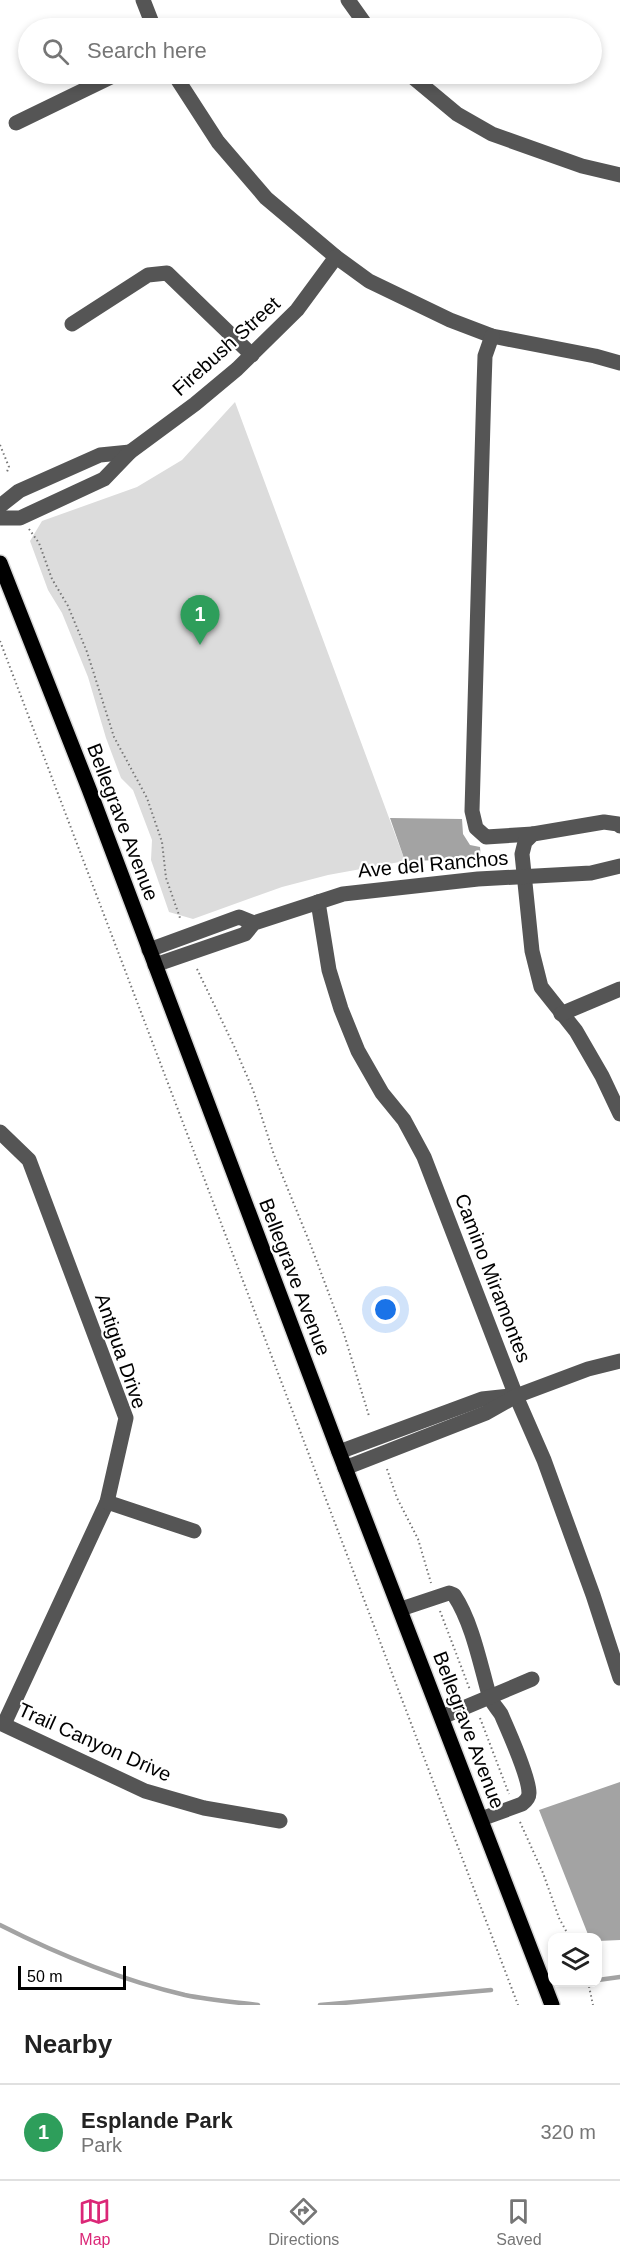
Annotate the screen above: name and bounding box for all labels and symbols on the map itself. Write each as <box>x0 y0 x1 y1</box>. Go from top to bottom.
street label: Firebush Street <box>168 292 284 400</box>
pin: 1 <box>180 596 220 645</box>
street label: Bellegrave Avenue <box>83 740 163 904</box>
street label: Ave del Ranchos <box>357 846 509 882</box>
street label: Camino Miramontes <box>451 1191 535 1365</box>
street label: Bellegrave Avenue <box>255 1195 335 1359</box>
street label: Antigua Drive <box>91 1291 151 1411</box>
your location <box>371 1295 400 1324</box>
street label: Bellegrave Avenue <box>429 1648 509 1812</box>
street label: Trail Canyon Drive <box>15 1698 175 1786</box>
scale bar <box>18 1963 126 1990</box>

